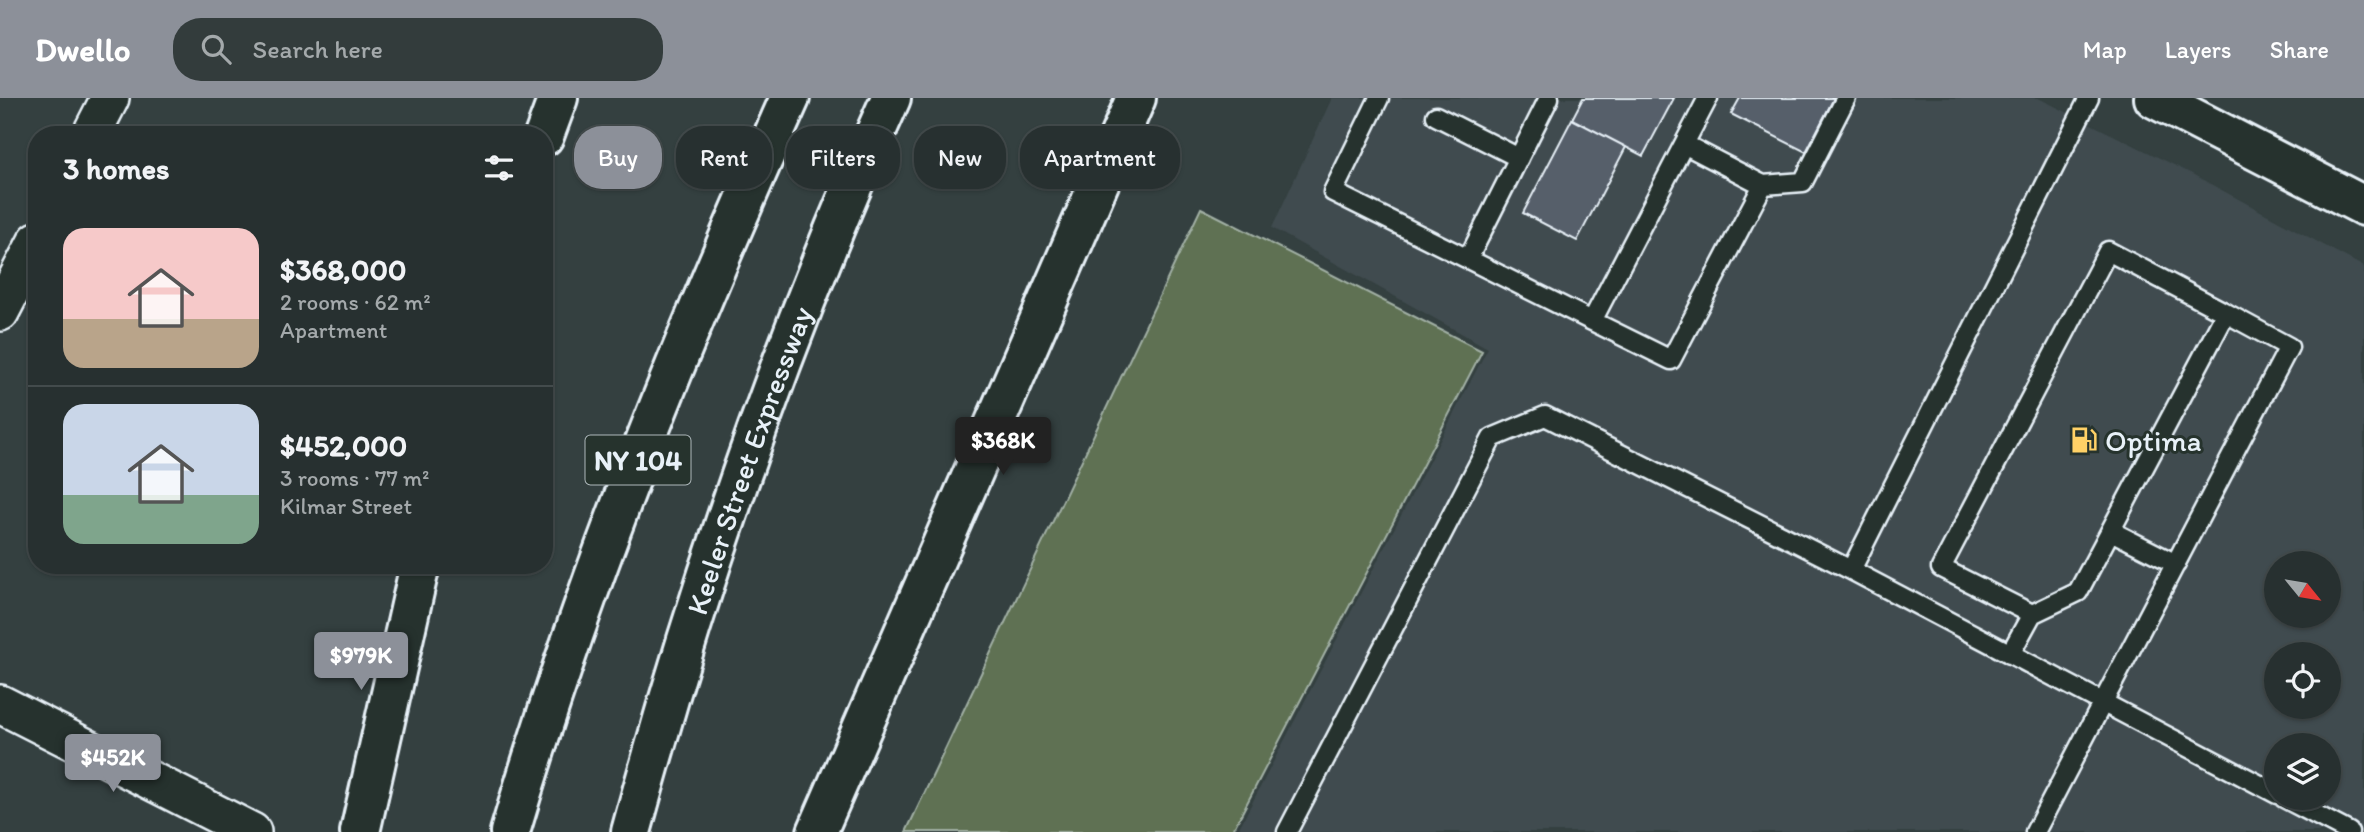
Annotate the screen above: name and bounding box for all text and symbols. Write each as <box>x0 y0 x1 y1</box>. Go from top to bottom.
search box <box>173 18 663 81</box>
text: Dwello <box>35 30 131 69</box>
icon: search <box>197 30 235 68</box>
text: Search here <box>253 33 383 65</box>
text: Map <box>2083 35 2127 64</box>
text: Layers <box>2165 35 2232 64</box>
text: Share <box>2270 35 2329 64</box>
chip: Buy <box>574 126 662 189</box>
chip: Rent <box>676 126 772 189</box>
chip: Filters <box>786 126 900 189</box>
chip: New <box>914 126 1006 189</box>
chip: Apartment <box>1020 126 1180 189</box>
icon: filters <box>480 149 518 187</box>
text: 3 homes <box>63 150 170 187</box>
text: $368,000 <box>280 251 406 288</box>
icon: home <box>119 256 203 340</box>
text: 2 rooms · 62 m² <box>280 288 431 316</box>
street label: Keeler Street Expressway <box>678 301 820 619</box>
text: Apartment <box>280 316 387 344</box>
pin: $368K <box>954 418 1052 477</box>
place label: Optima <box>2105 422 2202 459</box>
fuel station icon: Optima <box>2069 425 2099 455</box>
text: $368K <box>971 426 1035 454</box>
text: $452,000 <box>280 427 407 464</box>
icon: home <box>119 432 203 516</box>
road number: NY 104 <box>586 436 690 484</box>
text: 3 rooms · 77 m² <box>280 464 430 492</box>
text: Kilmar Street <box>280 492 412 520</box>
north arrow <box>2264 551 2342 628</box>
map controls <box>2264 551 2341 810</box>
pin: $979K <box>312 632 410 692</box>
text: $979K <box>330 641 392 669</box>
button: locate <box>2264 642 2341 719</box>
button: layers <box>2264 733 2341 810</box>
pin: $452K <box>64 734 162 794</box>
text: $452K <box>81 743 145 771</box>

